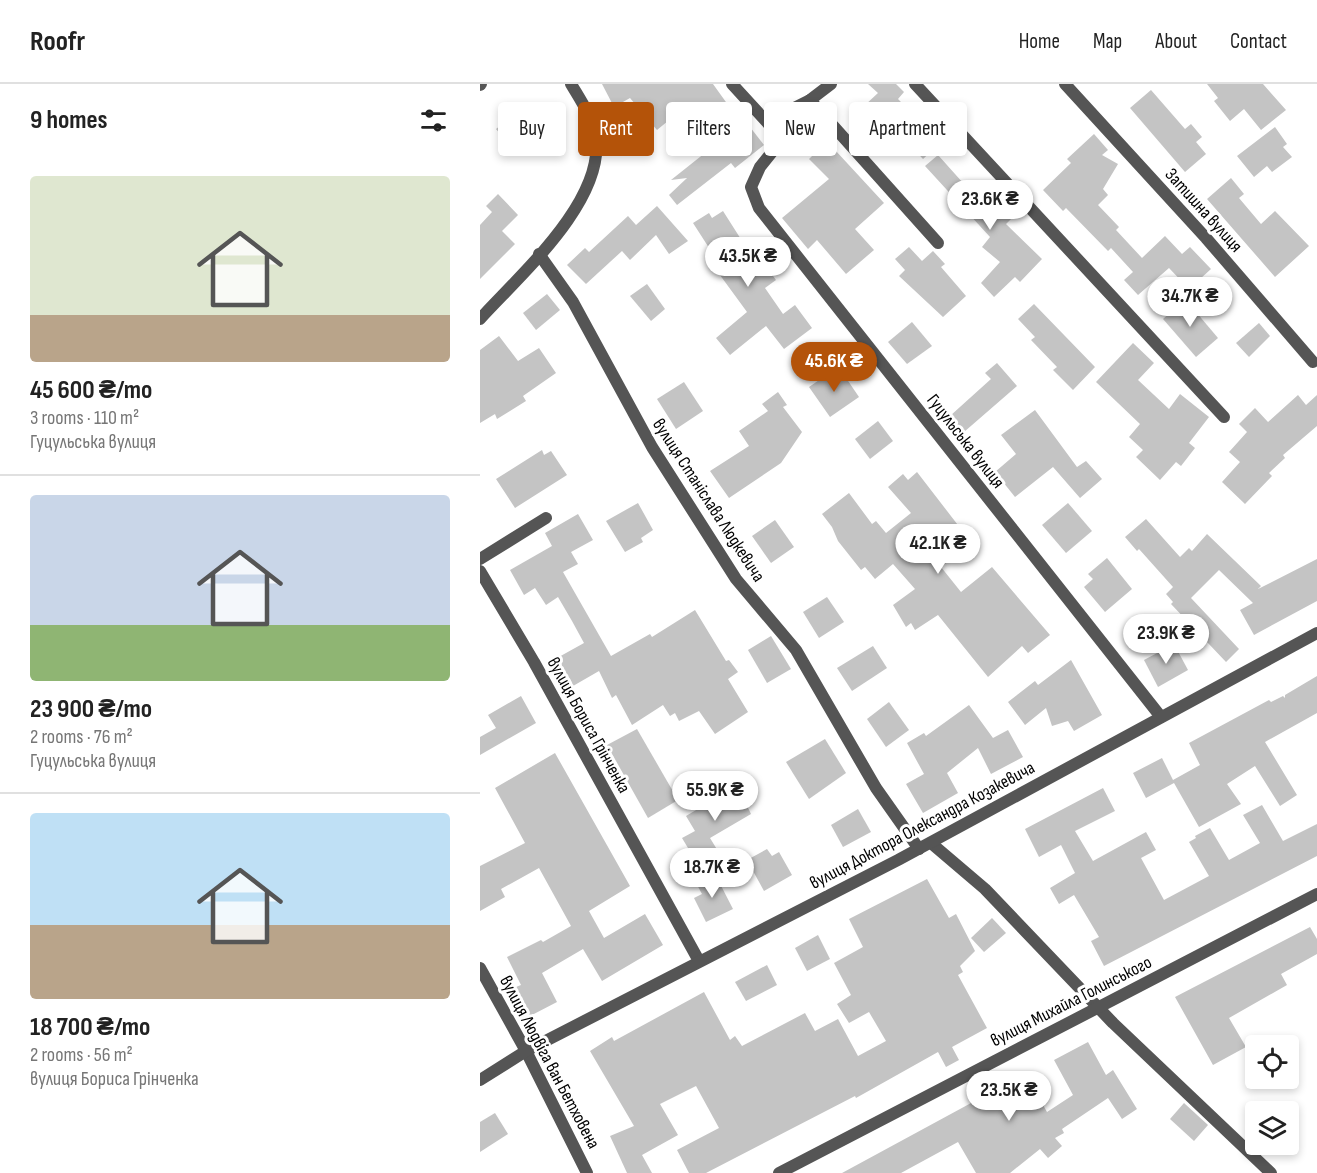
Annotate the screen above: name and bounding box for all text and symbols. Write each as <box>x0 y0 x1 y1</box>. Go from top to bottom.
text: Roofr <box>30 25 85 58</box>
text: Home <box>1019 29 1060 54</box>
text: Map <box>1093 29 1122 54</box>
text: About <box>1155 29 1197 54</box>
text: Contact <box>1230 29 1287 54</box>
chip: Buy <box>498 102 566 156</box>
chip: Rent <box>578 102 654 156</box>
chip: Filters <box>666 102 752 156</box>
chip: New <box>764 102 837 156</box>
chip: Apartment <box>849 102 967 156</box>
icon: filters <box>417 104 450 137</box>
text: 9 homes <box>30 105 108 136</box>
street label: Затишна вулиця <box>1161 164 1247 257</box>
pin: 23.6K ₴ <box>935 180 1045 231</box>
text: 23.6K ₴ <box>961 187 1019 211</box>
icon: home <box>186 215 294 323</box>
pin: 43.5K ₴ <box>693 237 803 288</box>
text: 43.5K ₴ <box>719 244 777 268</box>
pin: 34.7K ₴ <box>1135 277 1245 328</box>
text: 34.7K ₴ <box>1161 284 1219 308</box>
pin: 45.6K ₴ <box>779 342 889 393</box>
text: 45.6K ₴ <box>805 349 863 373</box>
text: 45 600 ₴/mo <box>30 375 152 406</box>
street label: Гуцульська вулиця <box>922 390 1009 492</box>
text: 3 rooms · 110 m² <box>30 406 139 430</box>
street label: вулиця Станіслава Людкевича <box>648 415 769 586</box>
text: Гуцульська вулиця <box>30 430 156 454</box>
pin: 42.1K ₴ <box>883 524 993 575</box>
text: 42.1K ₴ <box>909 531 967 555</box>
icon: home <box>186 534 294 642</box>
pin: 23.9K ₴ <box>1111 614 1221 665</box>
text: 23.9K ₴ <box>1137 621 1195 645</box>
street label: вулиця Бориса Грінченка <box>543 654 635 797</box>
text: 23 900 ₴/mo <box>30 694 152 725</box>
text: 2 rooms · 76 m² <box>30 725 133 749</box>
text: Гуцульська вулиця <box>30 749 156 773</box>
street label: вулиця Доктора Олександра Козакевича <box>806 757 1038 894</box>
pin: 55.9K ₴ <box>660 771 770 822</box>
text: 55.9K ₴ <box>686 778 744 802</box>
pin: 18.7K ₴ <box>657 848 767 899</box>
icon: home <box>186 852 294 960</box>
text: 18.7K ₴ <box>684 855 740 879</box>
street label: вулиця Михайла Голинського <box>987 952 1155 1051</box>
street label: вулиця Людвіга ван Бетховена <box>495 972 604 1152</box>
text: 18 700 ₴/mo <box>30 1012 150 1043</box>
map controls <box>1245 1035 1299 1155</box>
button: locate <box>1245 1035 1299 1089</box>
text: 2 rooms · 56 m² <box>30 1043 133 1067</box>
text: вулиця Бориса Грінченка <box>30 1067 199 1091</box>
pin: 23.5K ₴ <box>954 1071 1064 1122</box>
text: 23.5K ₴ <box>980 1078 1038 1102</box>
button: layers <box>1245 1101 1299 1155</box>

